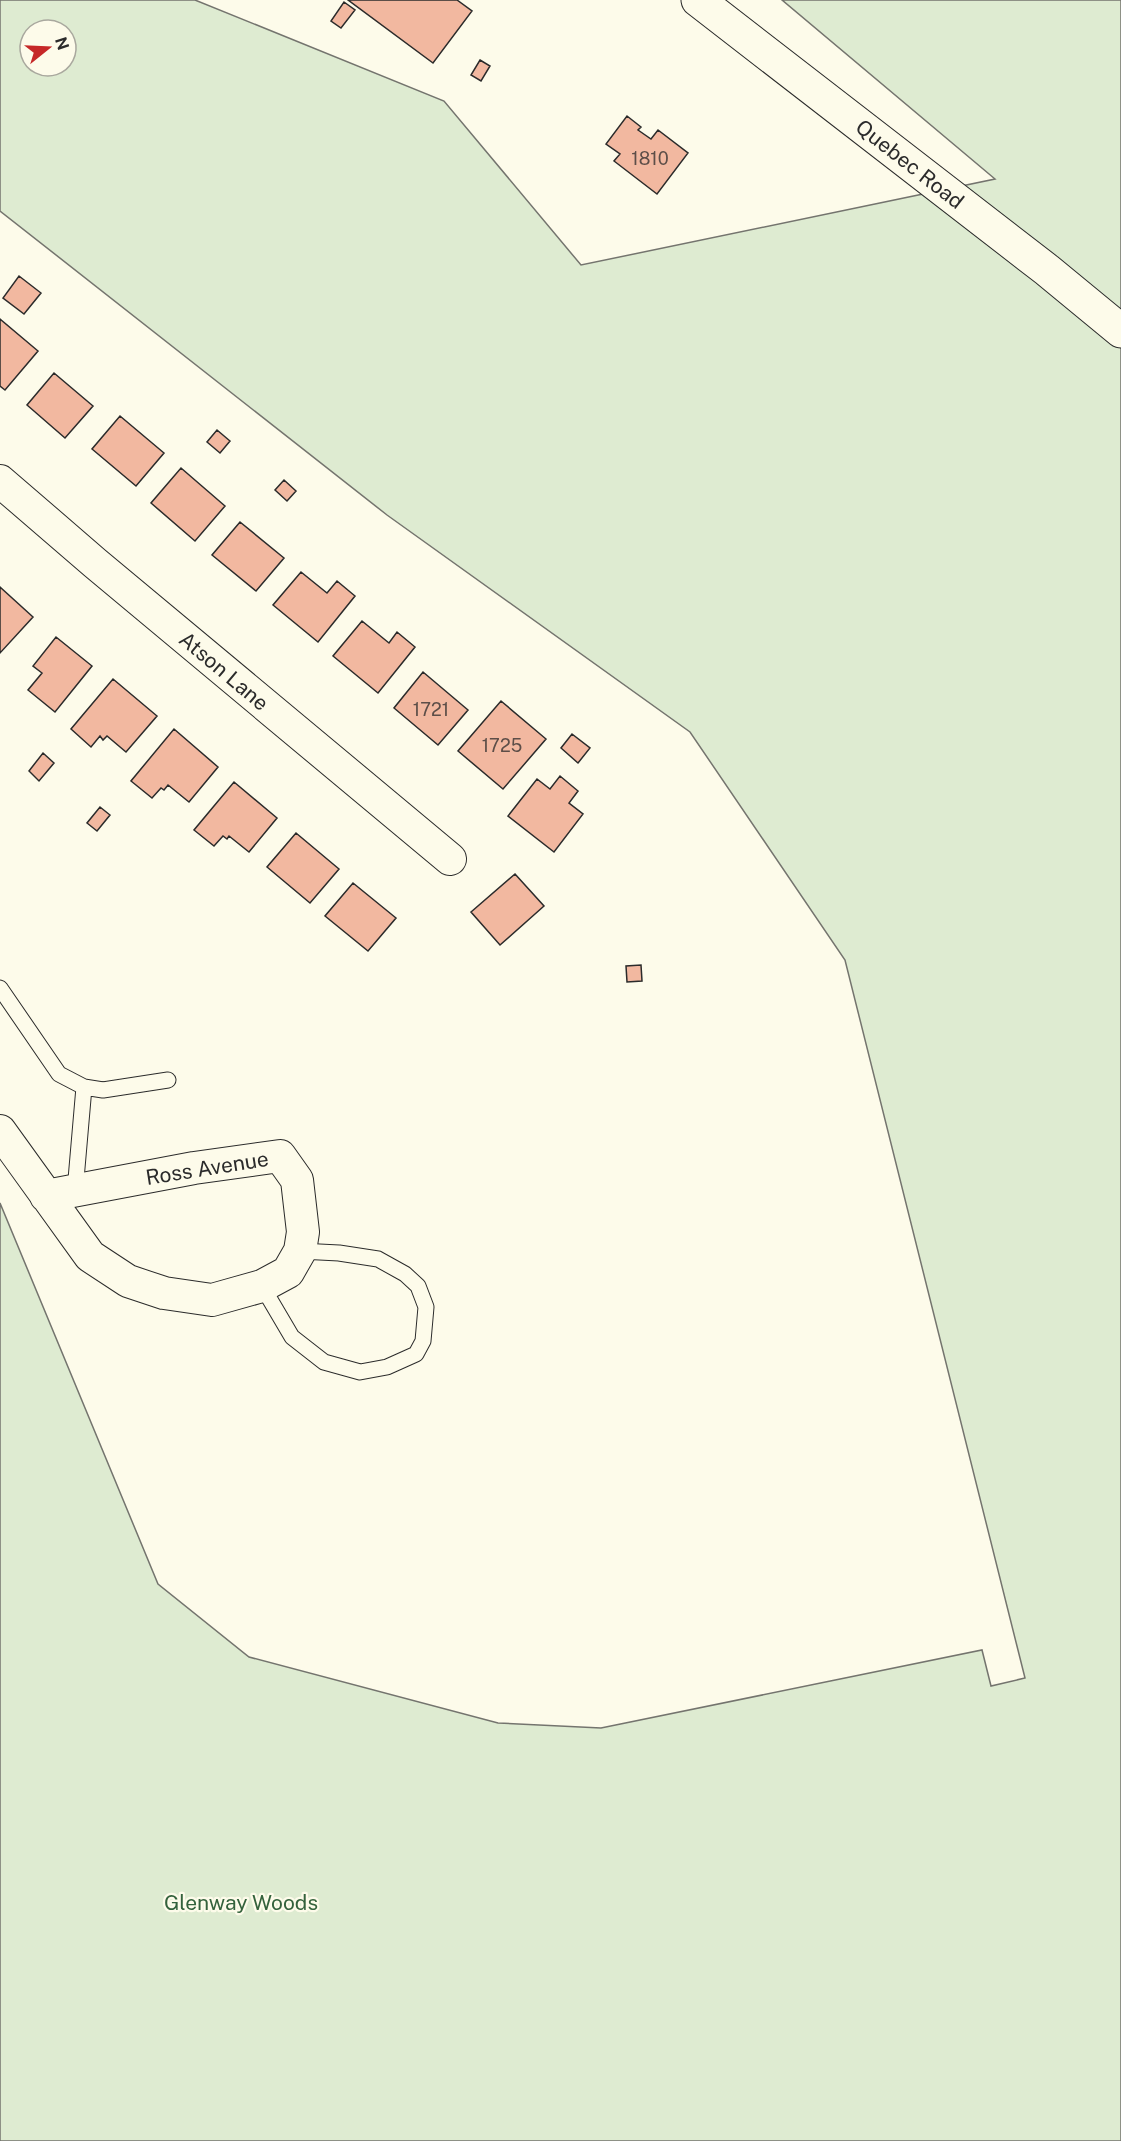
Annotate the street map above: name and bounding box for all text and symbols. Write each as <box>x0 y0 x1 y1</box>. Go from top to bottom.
north arrow <box>18 18 78 78</box>
text: N <box>51 35 73 52</box>
street label: Quebec Road <box>851 114 969 214</box>
house number: 1810 <box>631 148 669 169</box>
street label: Atson Lane <box>174 626 274 716</box>
house number: 1721 <box>413 699 449 720</box>
house number: 1725 <box>482 735 522 756</box>
street label: Ross Avenue <box>144 1146 270 1190</box>
park label: Glenway Woods <box>164 1890 318 1915</box>

